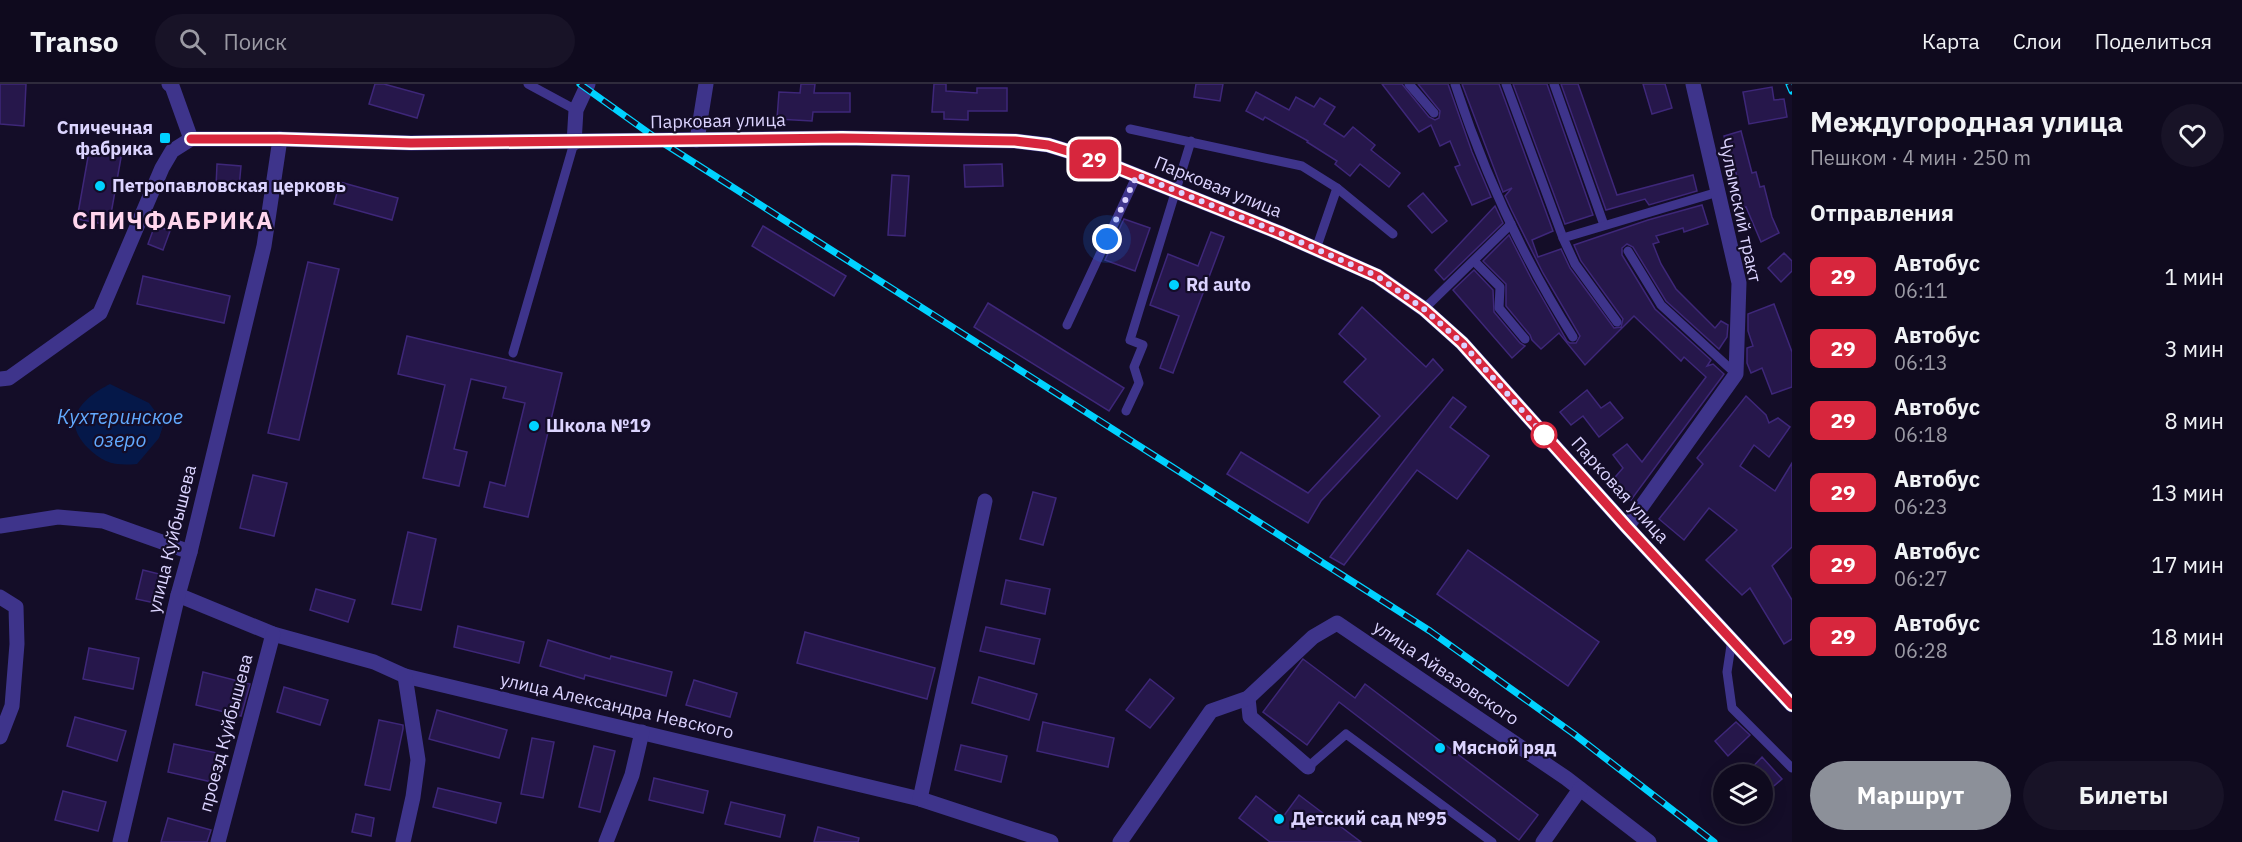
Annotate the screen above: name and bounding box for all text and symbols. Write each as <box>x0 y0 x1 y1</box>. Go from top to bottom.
search box <box>155 14 575 68</box>
text: Transo <box>30 23 119 60</box>
icon: search <box>176 25 209 58</box>
text: Поиск <box>224 27 287 56</box>
text: Карта <box>1922 27 1980 55</box>
text: Слои <box>2013 27 2062 55</box>
text: Поделиться <box>2095 27 2212 55</box>
text: Междугородная улица <box>1810 103 2123 140</box>
button: heart <box>2161 104 2224 167</box>
street label: Парковая улица <box>650 108 786 133</box>
place label: Спичечная фабрика <box>57 116 153 160</box>
marker: Спичечная фабрика <box>158 131 172 145</box>
street label: Чулымский тракт <box>1714 135 1767 285</box>
line badge: 29 <box>1067 140 1121 178</box>
text: Пешком · 4 мин · 250 m <box>1810 144 2031 171</box>
text: 29 <box>1081 145 1107 173</box>
street label: Парковая улица <box>1151 150 1286 223</box>
place label: Петропавловская церковь <box>112 174 346 197</box>
marker: Петропавловская церковь <box>93 179 107 193</box>
text: Отправления <box>1810 198 1954 227</box>
district label: СПИЧФАБРИКА <box>72 204 274 236</box>
your location <box>1092 224 1122 254</box>
text: Автобус <box>1894 248 1980 277</box>
text: 29 <box>1830 262 1856 290</box>
text: 1 мин <box>2164 262 2224 291</box>
place label: Rd auto <box>1186 273 1251 296</box>
text: 06:11 <box>1894 277 1948 304</box>
marker: Rd auto <box>1167 278 1181 292</box>
text: Автобус <box>1894 320 1980 349</box>
text: 29 <box>1830 334 1856 362</box>
text: 3 мин <box>2164 334 2224 363</box>
text: 06:13 <box>1894 349 1948 376</box>
text: Автобус <box>1894 392 1980 421</box>
water label: Кухтеринское озеро <box>57 403 183 453</box>
text: 29 <box>1830 406 1856 434</box>
text: 8 мин <box>2164 406 2224 435</box>
place label: Школа №19 <box>546 414 651 437</box>
marker: Школа №19 <box>527 419 541 433</box>
text: 06:18 <box>1894 421 1948 448</box>
unlabelled marker <box>1531 422 1557 448</box>
street label: Парковая улица <box>1566 432 1675 548</box>
street label: улица Куйбышева <box>142 462 201 615</box>
text: Автобус <box>1894 464 1980 493</box>
text: 29 <box>1830 478 1856 506</box>
text: 13 мин <box>2151 478 2224 507</box>
text: 06:23 <box>1894 493 1948 520</box>
text: Автобус <box>1894 536 1980 565</box>
text: 29 <box>1830 550 1856 578</box>
text: 17 мин <box>2151 550 2224 579</box>
text: 06:27 <box>1894 565 1948 592</box>
text: Автобус <box>1894 608 1980 637</box>
street label: улица Айвазовского <box>1369 615 1524 730</box>
text: 29 <box>1830 622 1856 650</box>
text: 18 мин <box>2151 622 2224 651</box>
text: 06:28 <box>1894 637 1948 664</box>
street label: проезд Куйбышева <box>193 651 258 814</box>
street label: улица Александра Невского <box>498 667 736 744</box>
place label: Мясной ряд <box>1452 736 1556 759</box>
marker: Мясной ряд <box>1433 741 1447 755</box>
button: Маршрут <box>1810 761 2011 830</box>
button: Билеты <box>2023 761 2224 830</box>
map controls <box>1713 764 1773 824</box>
button: layers <box>1713 764 1773 824</box>
place label: Детский сад №95 <box>1291 807 1447 830</box>
marker: Детский сад №95 <box>1272 812 1286 826</box>

